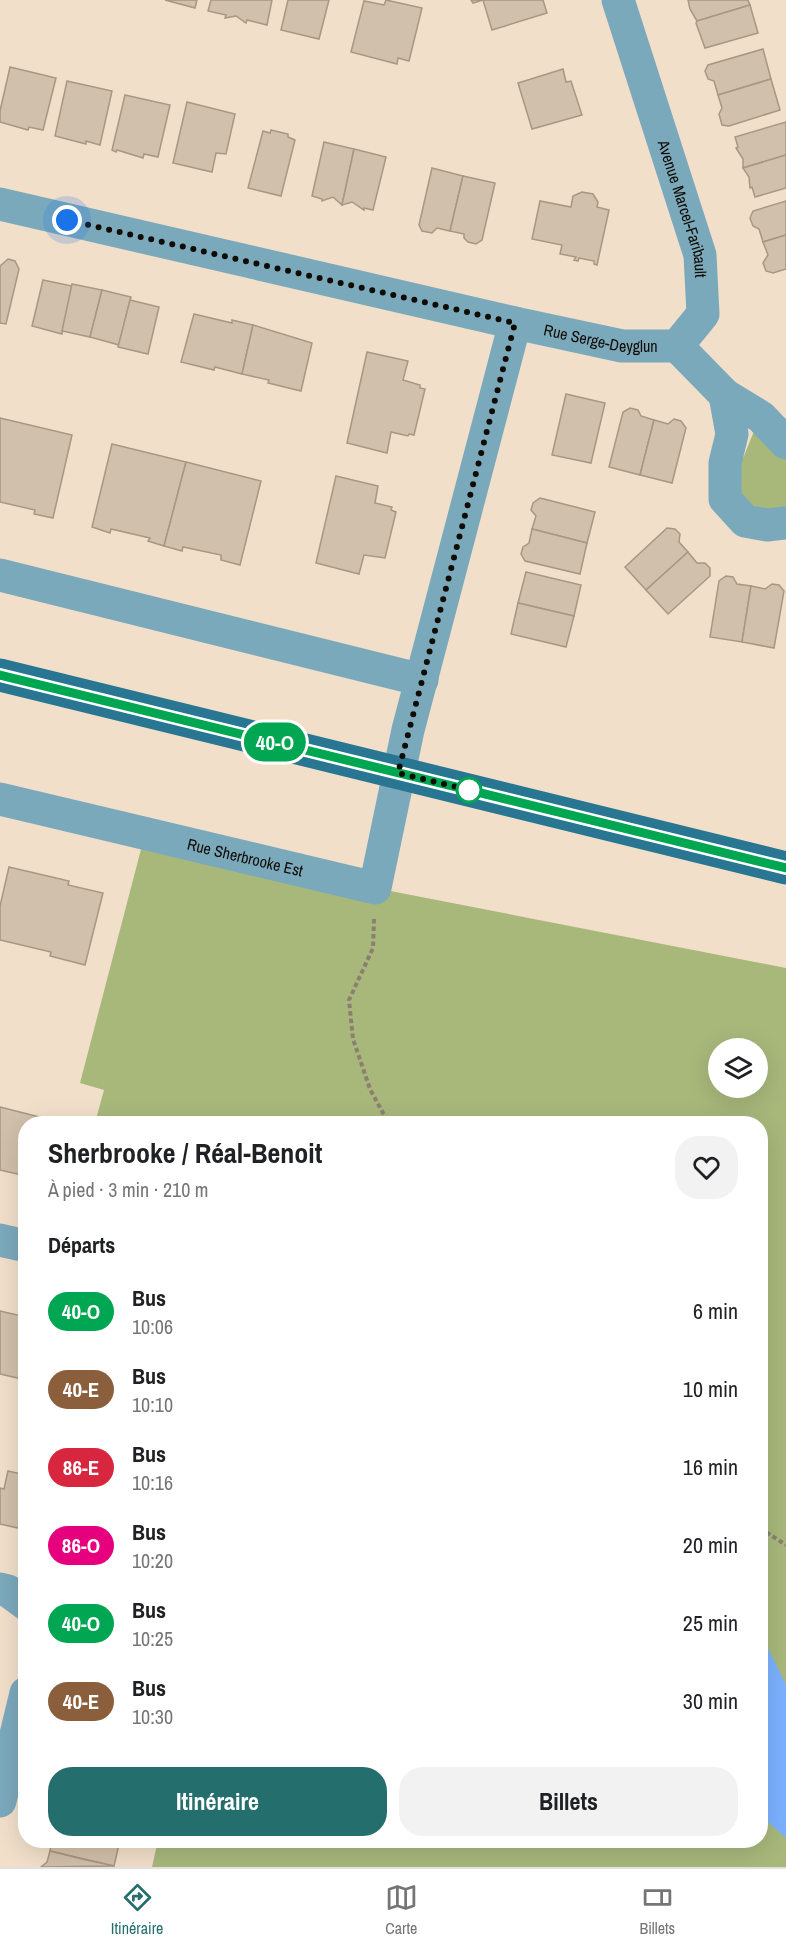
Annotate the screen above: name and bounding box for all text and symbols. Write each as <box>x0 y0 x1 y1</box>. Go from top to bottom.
street label: Avenue Marcel-Faribault <box>652 136 712 278</box>
your location <box>52 205 82 235</box>
street label: Rue Serge-Deyglun <box>542 319 658 357</box>
line badge: 40-O <box>233 722 317 762</box>
text: 40-O <box>256 728 294 757</box>
unlabelled marker <box>456 777 482 803</box>
street label: Rue Sherbrooke Est <box>185 833 306 882</box>
map controls <box>708 1038 768 1098</box>
button: layers <box>708 1038 768 1098</box>
text: Sherbrooke / Réal-Benoit <box>48 1134 322 1172</box>
button: heart <box>675 1136 738 1199</box>
text: À pied · 3 min · 210 m <box>48 1176 208 1203</box>
text: Départs <box>48 1230 115 1260</box>
text: Bus <box>132 1283 166 1313</box>
text: 6 min <box>693 1296 738 1326</box>
text: 40-O <box>62 1297 100 1326</box>
text: 10:06 <box>132 1313 173 1340</box>
text: Bus <box>132 1361 166 1391</box>
text: 10 min <box>683 1374 738 1404</box>
text: 40-E <box>63 1375 99 1404</box>
text: 10:10 <box>132 1391 173 1418</box>
text: Bus <box>132 1439 166 1469</box>
text: 16 min <box>683 1452 738 1482</box>
text: 86-E <box>63 1453 99 1482</box>
text: 10:16 <box>132 1469 173 1496</box>
text: Bus <box>132 1517 166 1547</box>
text: 20 min <box>683 1530 738 1560</box>
text: 86-O <box>62 1531 100 1560</box>
text: 10:20 <box>132 1547 173 1574</box>
text: Bus <box>132 1595 166 1625</box>
text: 25 min <box>683 1608 738 1638</box>
text: 40-O <box>62 1609 100 1638</box>
text: 10:25 <box>132 1625 173 1652</box>
text: Bus <box>132 1673 166 1703</box>
text: 30 min <box>683 1686 738 1716</box>
text: 40-E <box>63 1687 99 1716</box>
text: 10:30 <box>132 1703 173 1730</box>
button: Itinéraire <box>48 1767 387 1836</box>
button: Billets <box>399 1767 738 1836</box>
tab: Itinéraire <box>111 1881 163 1939</box>
tab: Carte <box>385 1881 418 1939</box>
tab: Billets <box>639 1881 675 1939</box>

